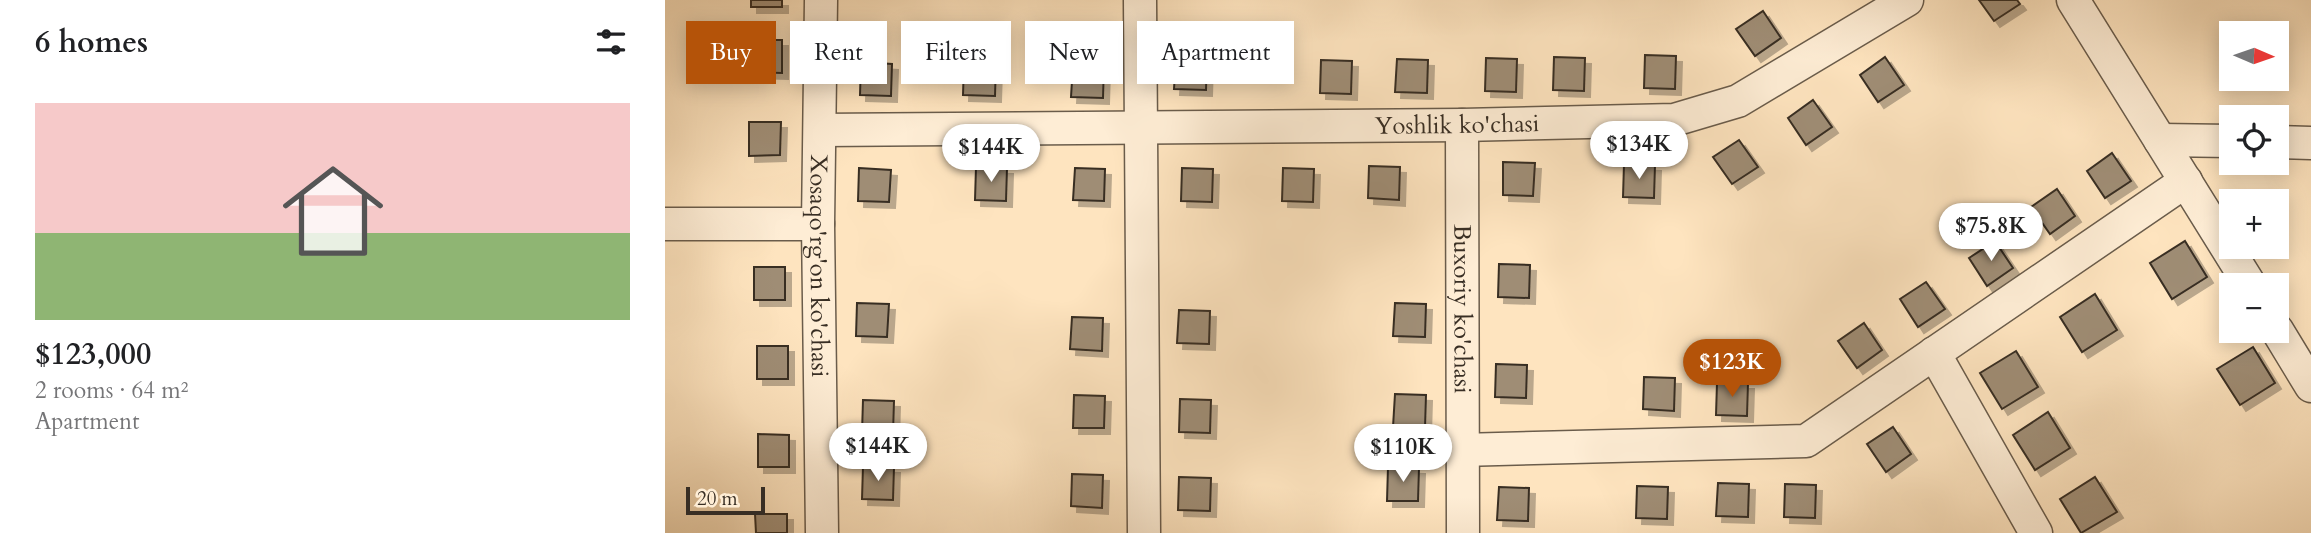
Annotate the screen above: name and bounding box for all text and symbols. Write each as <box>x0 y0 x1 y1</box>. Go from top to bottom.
chip: Buy <box>686 21 776 84</box>
chip: Rent <box>790 21 887 84</box>
chip: Filters <box>901 21 1011 84</box>
chip: New <box>1025 21 1123 84</box>
chip: Apartment <box>1137 21 1294 84</box>
north arrow <box>2219 21 2289 91</box>
map controls <box>2219 21 2289 343</box>
text: 6 homes <box>35 22 148 63</box>
icon: filters <box>592 23 630 61</box>
button: locate <box>2219 105 2289 175</box>
street label: Yoshlik ko'chasi <box>1374 107 1540 142</box>
pin: $134K <box>1590 122 1688 181</box>
pin: $144K <box>942 124 1040 184</box>
text: $134K <box>1606 128 1672 159</box>
text: $144K <box>958 131 1024 162</box>
icon: home <box>270 148 396 274</box>
street label: Xosaqo'rg'on ko'chasi <box>801 154 836 378</box>
button: + <box>2219 189 2289 259</box>
pin: $75.8K <box>1934 204 2048 263</box>
text: $75.8K <box>1955 210 2027 241</box>
street label: Buxoriy ko'chasi <box>1446 224 1479 394</box>
button: − <box>2219 273 2289 343</box>
text: $123,000 <box>35 334 151 375</box>
pin: $123K <box>1683 340 1781 399</box>
text: $123K <box>1699 346 1765 377</box>
text: 2 rooms · 64 m² <box>35 375 188 406</box>
text: Apartment <box>35 406 139 437</box>
pin: $144K <box>829 424 927 483</box>
pin: $110K <box>1354 424 1452 484</box>
text: $144K <box>845 430 911 461</box>
text: $110K <box>1370 431 1436 462</box>
scale bar <box>686 484 765 516</box>
text: 20 m <box>697 486 738 512</box>

